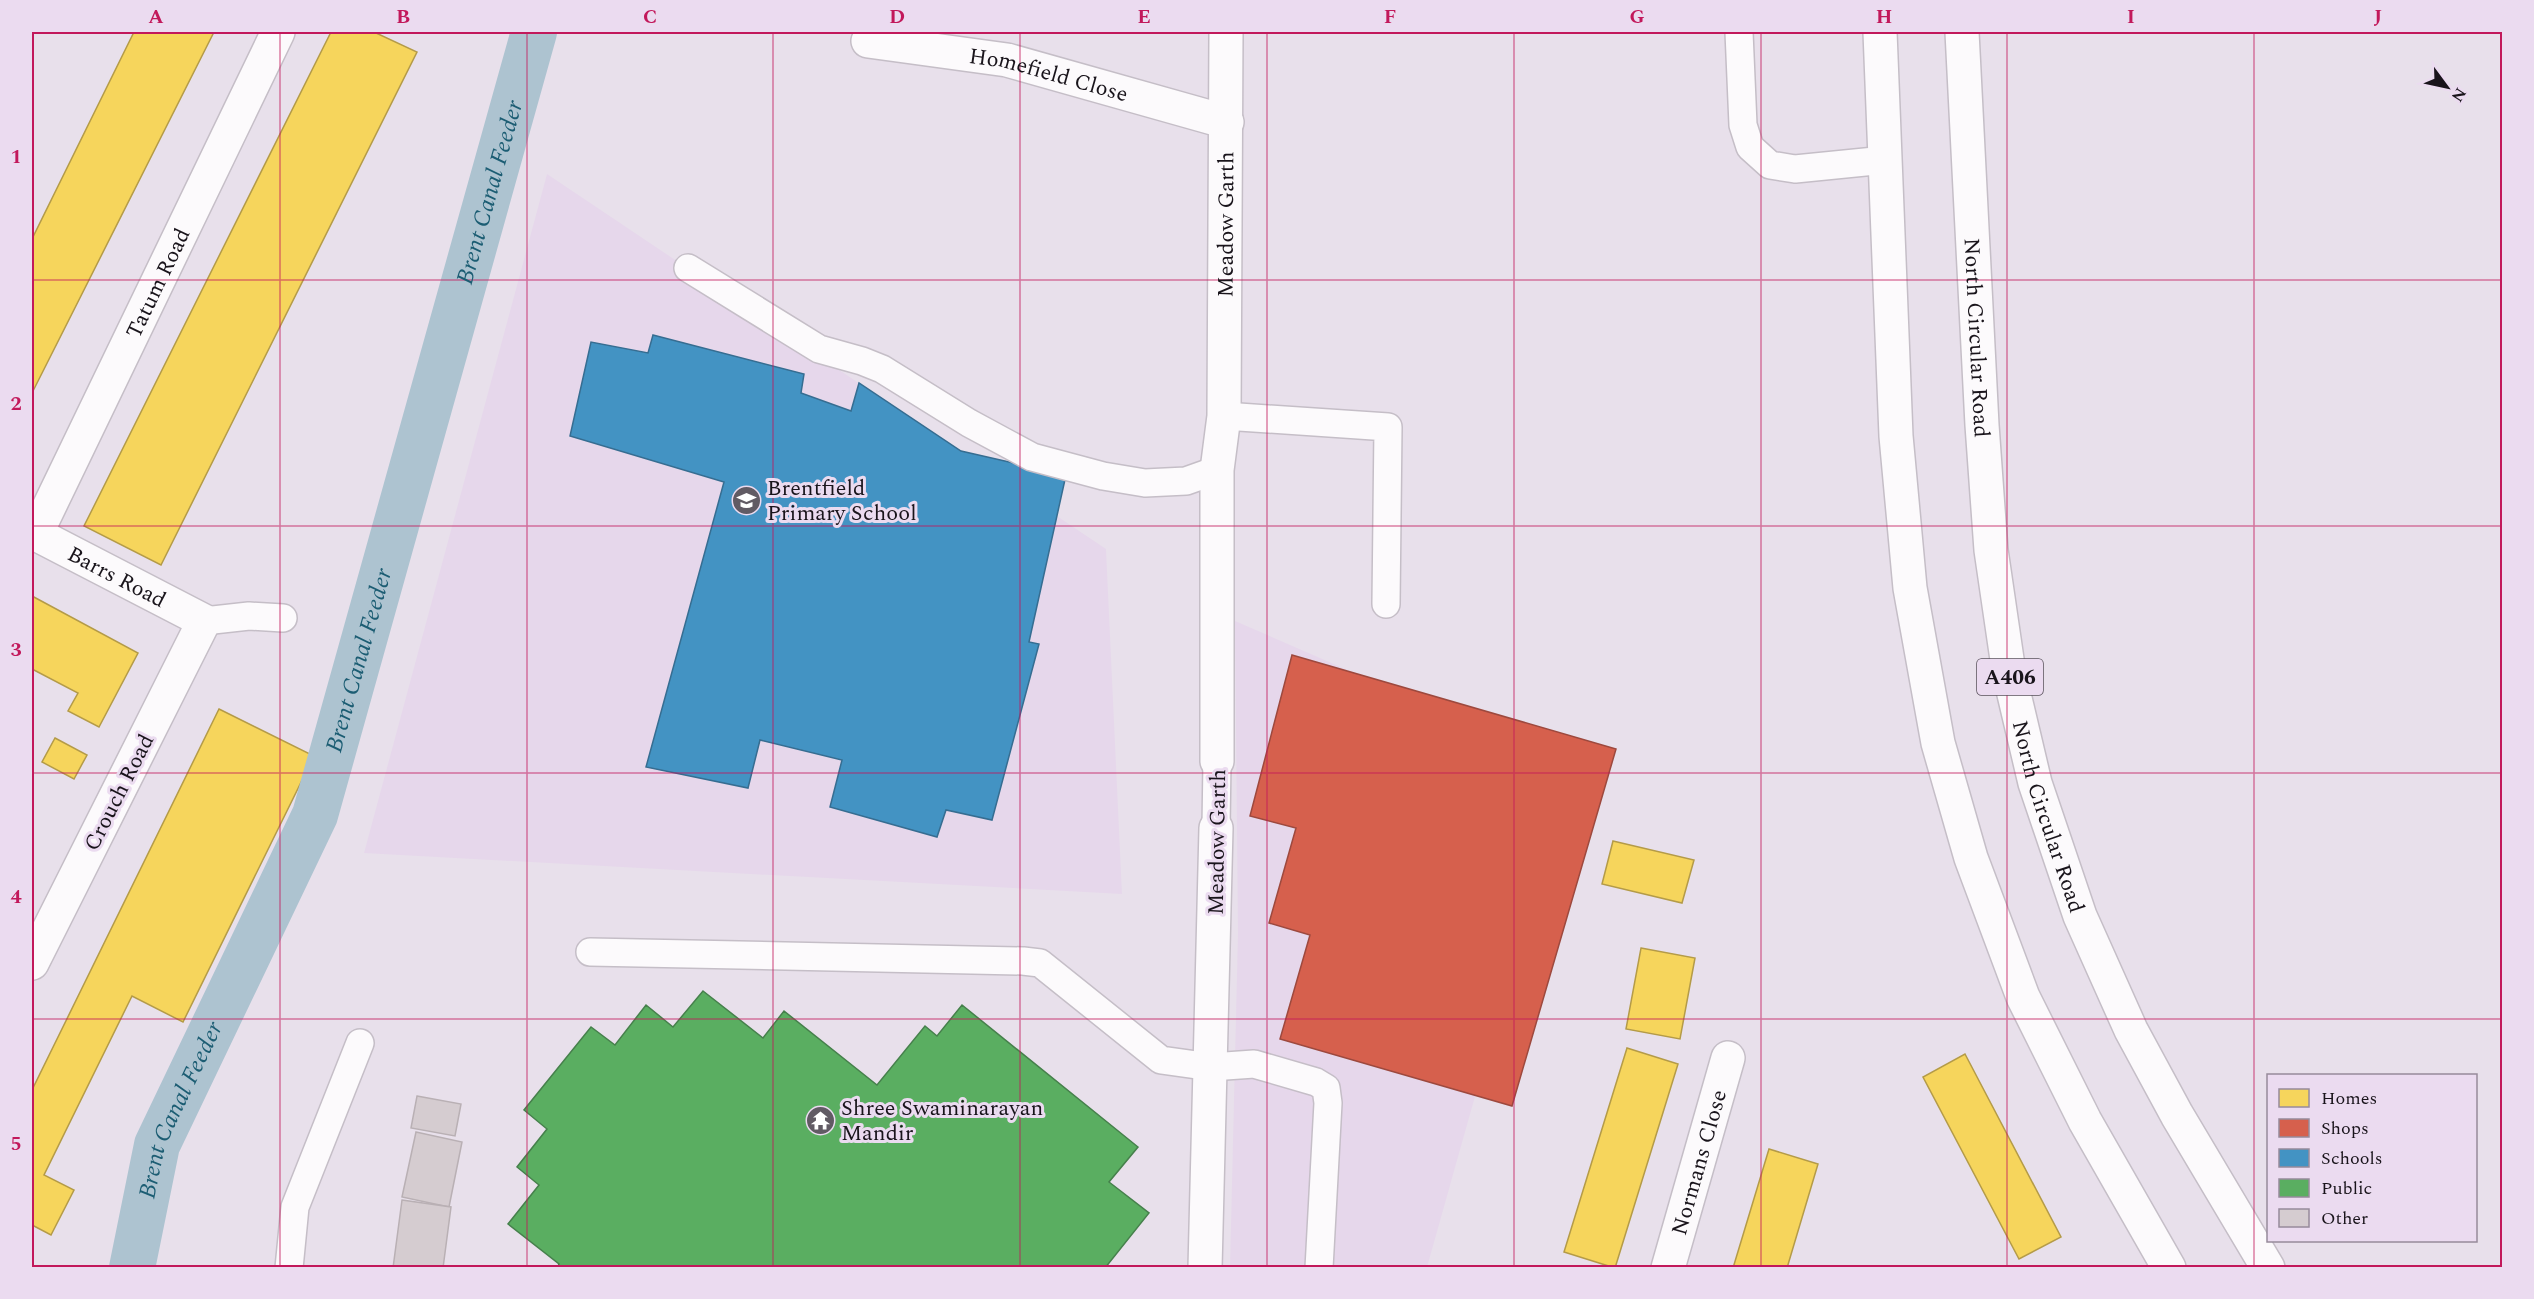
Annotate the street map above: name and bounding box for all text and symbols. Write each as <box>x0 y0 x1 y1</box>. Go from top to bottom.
text: A <box>148 2 164 32</box>
text: B <box>396 2 410 32</box>
text: C <box>643 2 657 32</box>
text: D <box>889 2 905 32</box>
text: E <box>1137 2 1151 32</box>
text: F <box>1384 2 1396 32</box>
text: G <box>1629 2 1645 32</box>
text: H <box>1876 2 1892 32</box>
text: I <box>2127 2 2135 32</box>
text: J <box>2374 2 2382 32</box>
street label: Homefield Close <box>967 40 1132 111</box>
north arrow <box>2417 57 2477 117</box>
text: N <box>2445 83 2472 107</box>
water label: Brent Canal Feeder <box>447 96 533 289</box>
text: 1 <box>10 142 22 172</box>
street label: Meadow Garth <box>1210 151 1243 298</box>
street label: Tatum Road <box>118 223 199 344</box>
street label: North Circular Road <box>1954 237 1998 439</box>
text: 2 <box>10 389 22 419</box>
place label: Brentfield Primary School <box>767 472 917 530</box>
school or university icon: Brentfield Primary School <box>730 484 762 516</box>
street label: Barrs Road <box>61 538 172 617</box>
water label: Brent Canal Feeder <box>316 564 402 757</box>
text: 3 <box>10 635 22 665</box>
road number: A406 <box>1977 659 2043 695</box>
street label: North Circular Road <box>2003 717 2093 917</box>
street label: Crouch Road <box>76 728 163 857</box>
street label: Meadow Garth <box>1200 769 1235 915</box>
text: 4 <box>10 882 22 912</box>
water label: Brent Canal Feeder <box>130 1015 233 1202</box>
legend <box>2267 1074 2477 1242</box>
text: Homes <box>2321 1085 2377 1112</box>
street label: Normans Close <box>1663 1086 1736 1239</box>
place label: Shree Swaminarayan Mandir <box>841 1092 1043 1150</box>
temple icon: Shree Swaminarayan Mandir <box>804 1104 836 1136</box>
text: Shops <box>2321 1115 2369 1142</box>
text: 5 <box>10 1129 22 1159</box>
text: Schools <box>2321 1145 2383 1172</box>
text: Public <box>2321 1175 2372 1202</box>
text: Other <box>2321 1205 2368 1232</box>

